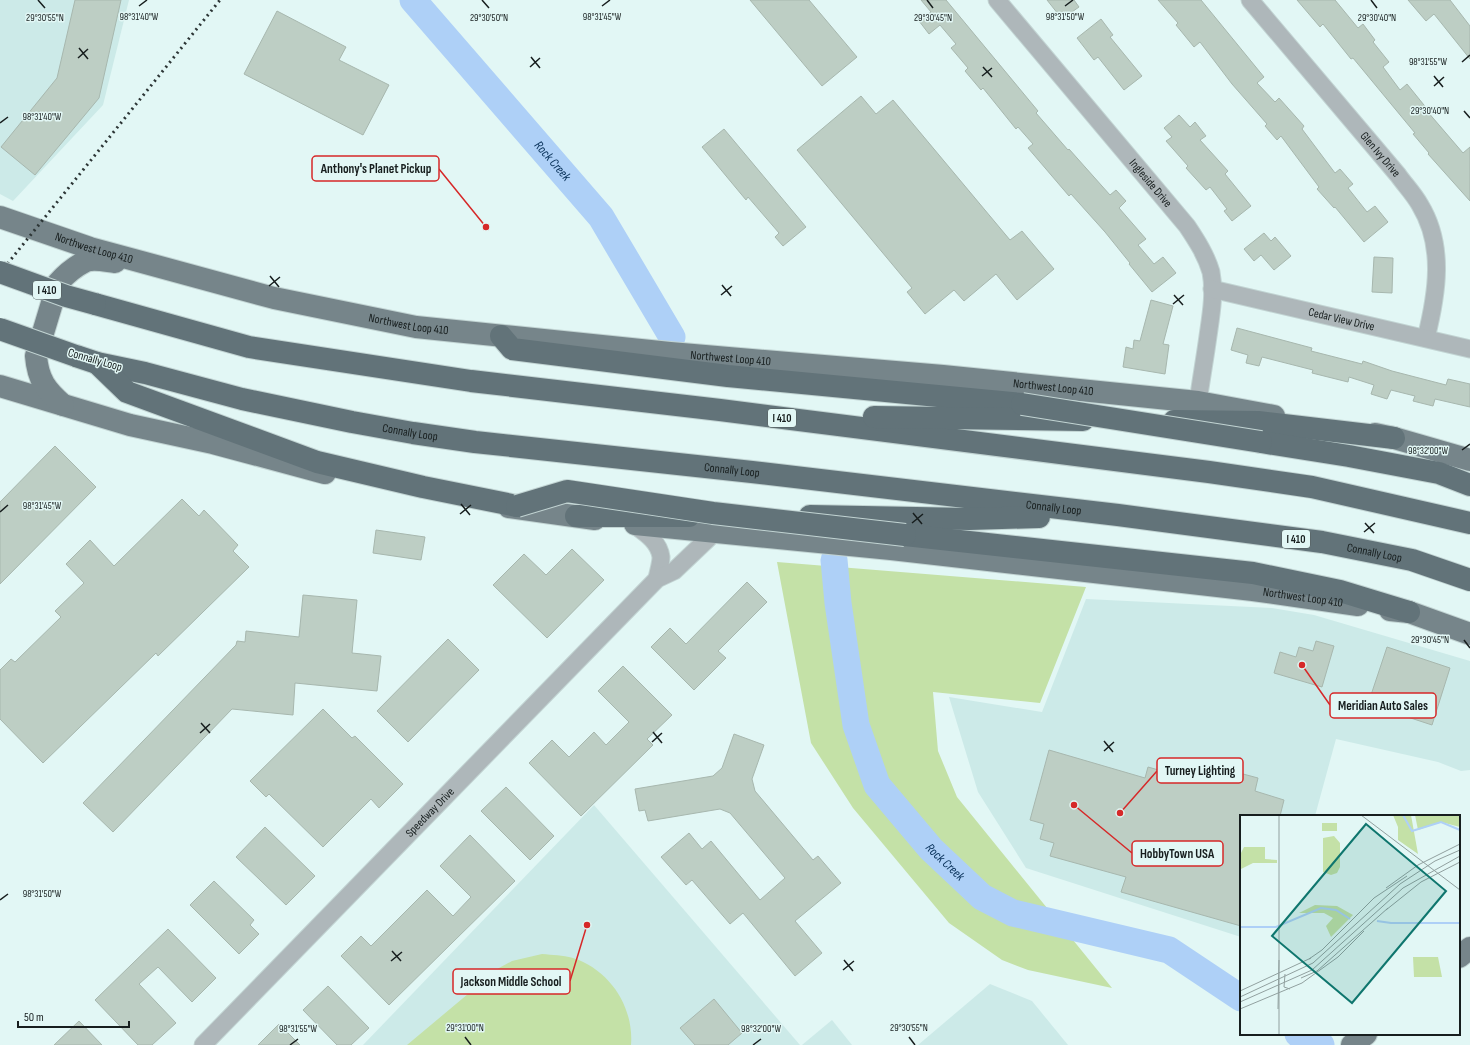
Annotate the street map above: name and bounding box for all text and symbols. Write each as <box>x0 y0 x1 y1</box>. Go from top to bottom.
text: 98°31'40"W <box>120 11 159 23</box>
text: 98°31'45"W <box>583 11 622 23</box>
text: 98°31'50"W <box>1046 11 1085 23</box>
text: 29°30'55"N <box>26 12 64 24</box>
text: 29°30'50"N <box>470 12 508 24</box>
text: 29°30'45"N <box>914 12 952 24</box>
text: 29°30'40"N <box>1358 12 1396 24</box>
text: 98°31'55"W <box>1409 56 1448 68</box>
text: 29°30'40"N <box>1411 105 1449 117</box>
text: 98°31'40"W <box>23 111 62 123</box>
street label: Glen Ivy Drive <box>1357 128 1404 180</box>
water label: Rock Creek <box>531 138 575 185</box>
callout: Anthony's Planet Pickup <box>312 156 439 181</box>
street label: Ingleside Drive <box>1126 156 1176 210</box>
text: Anthony's Planet Pickup <box>320 161 432 177</box>
street label: Northwest Loop 410 <box>53 229 135 267</box>
road number: I 410 <box>33 281 61 299</box>
street label: Cedar View Drive <box>1307 304 1376 334</box>
street label: Northwest Loop 410 <box>367 310 449 338</box>
street label: Connally Loop <box>66 345 124 375</box>
street label: Northwest Loop 410 <box>690 347 772 369</box>
street label: Northwest Loop 410 <box>1012 376 1094 399</box>
road number: I 410 <box>768 409 796 427</box>
street label: Connally Loop <box>381 420 439 444</box>
text: 98°32'00"W <box>1408 445 1448 457</box>
street label: Connally Loop <box>703 459 761 480</box>
street label: Connally Loop <box>1025 497 1082 518</box>
text: 98°31'45"W <box>23 500 62 512</box>
road number: I 410 <box>1282 530 1310 548</box>
street label: Connally Loop <box>1346 540 1403 565</box>
street label: Northwest Loop 410 <box>1262 584 1344 610</box>
text: 29°30'45"N <box>1411 634 1449 646</box>
callout: Meridian Auto Sales <box>1330 693 1436 718</box>
text: Meridian Auto Sales <box>1338 698 1428 714</box>
callout: Turney Lighting <box>1157 758 1243 783</box>
text: Turney Lighting <box>1165 763 1236 779</box>
street label: Speedway Drive <box>402 784 457 840</box>
inset map <box>1240 815 1460 1035</box>
water label: Rock Creek <box>922 840 969 885</box>
callout: HobbyTown USA <box>1132 841 1223 866</box>
text: HobbyTown USA <box>1140 846 1215 862</box>
text: 98°31'50"W <box>23 888 62 900</box>
callout: Jackson Middle School <box>453 969 570 994</box>
text: Jackson Middle School <box>460 974 562 990</box>
scale bar <box>18 1003 129 1029</box>
text: 50 m <box>24 1010 44 1025</box>
text: 29°31'00"N <box>446 1022 484 1034</box>
text: 29°30'55"N <box>890 1022 928 1034</box>
text: 98°31'55"W <box>279 1023 318 1035</box>
text: 98°32'00"W <box>741 1023 781 1035</box>

